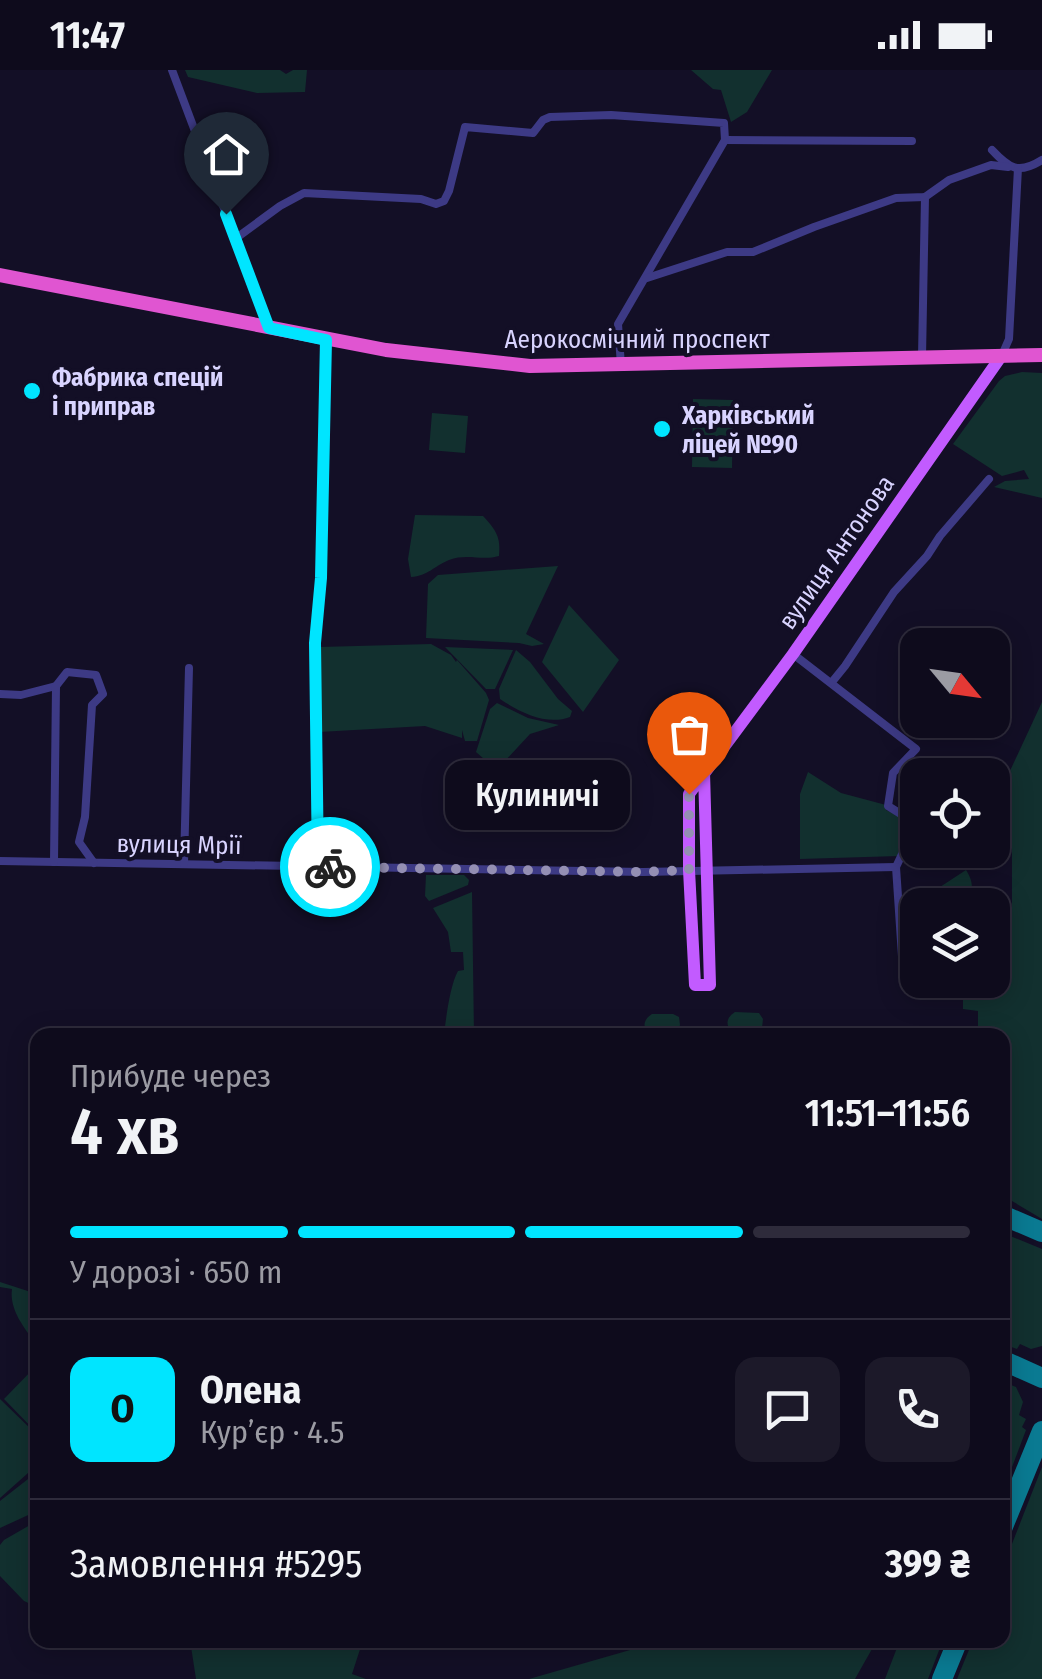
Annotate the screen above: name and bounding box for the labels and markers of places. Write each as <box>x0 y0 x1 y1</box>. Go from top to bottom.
pin <box>184 112 269 215</box>
place label: Фабрика спецій і приправ <box>52 363 223 422</box>
marker: Фабрика спецій і приправ <box>21 380 43 402</box>
place label: Харківський ліцей №90 <box>681 401 815 460</box>
marker: Харківський ліцей №90 <box>651 418 673 440</box>
pin <box>647 692 732 795</box>
callout: Кулиничі <box>444 759 629 829</box>

